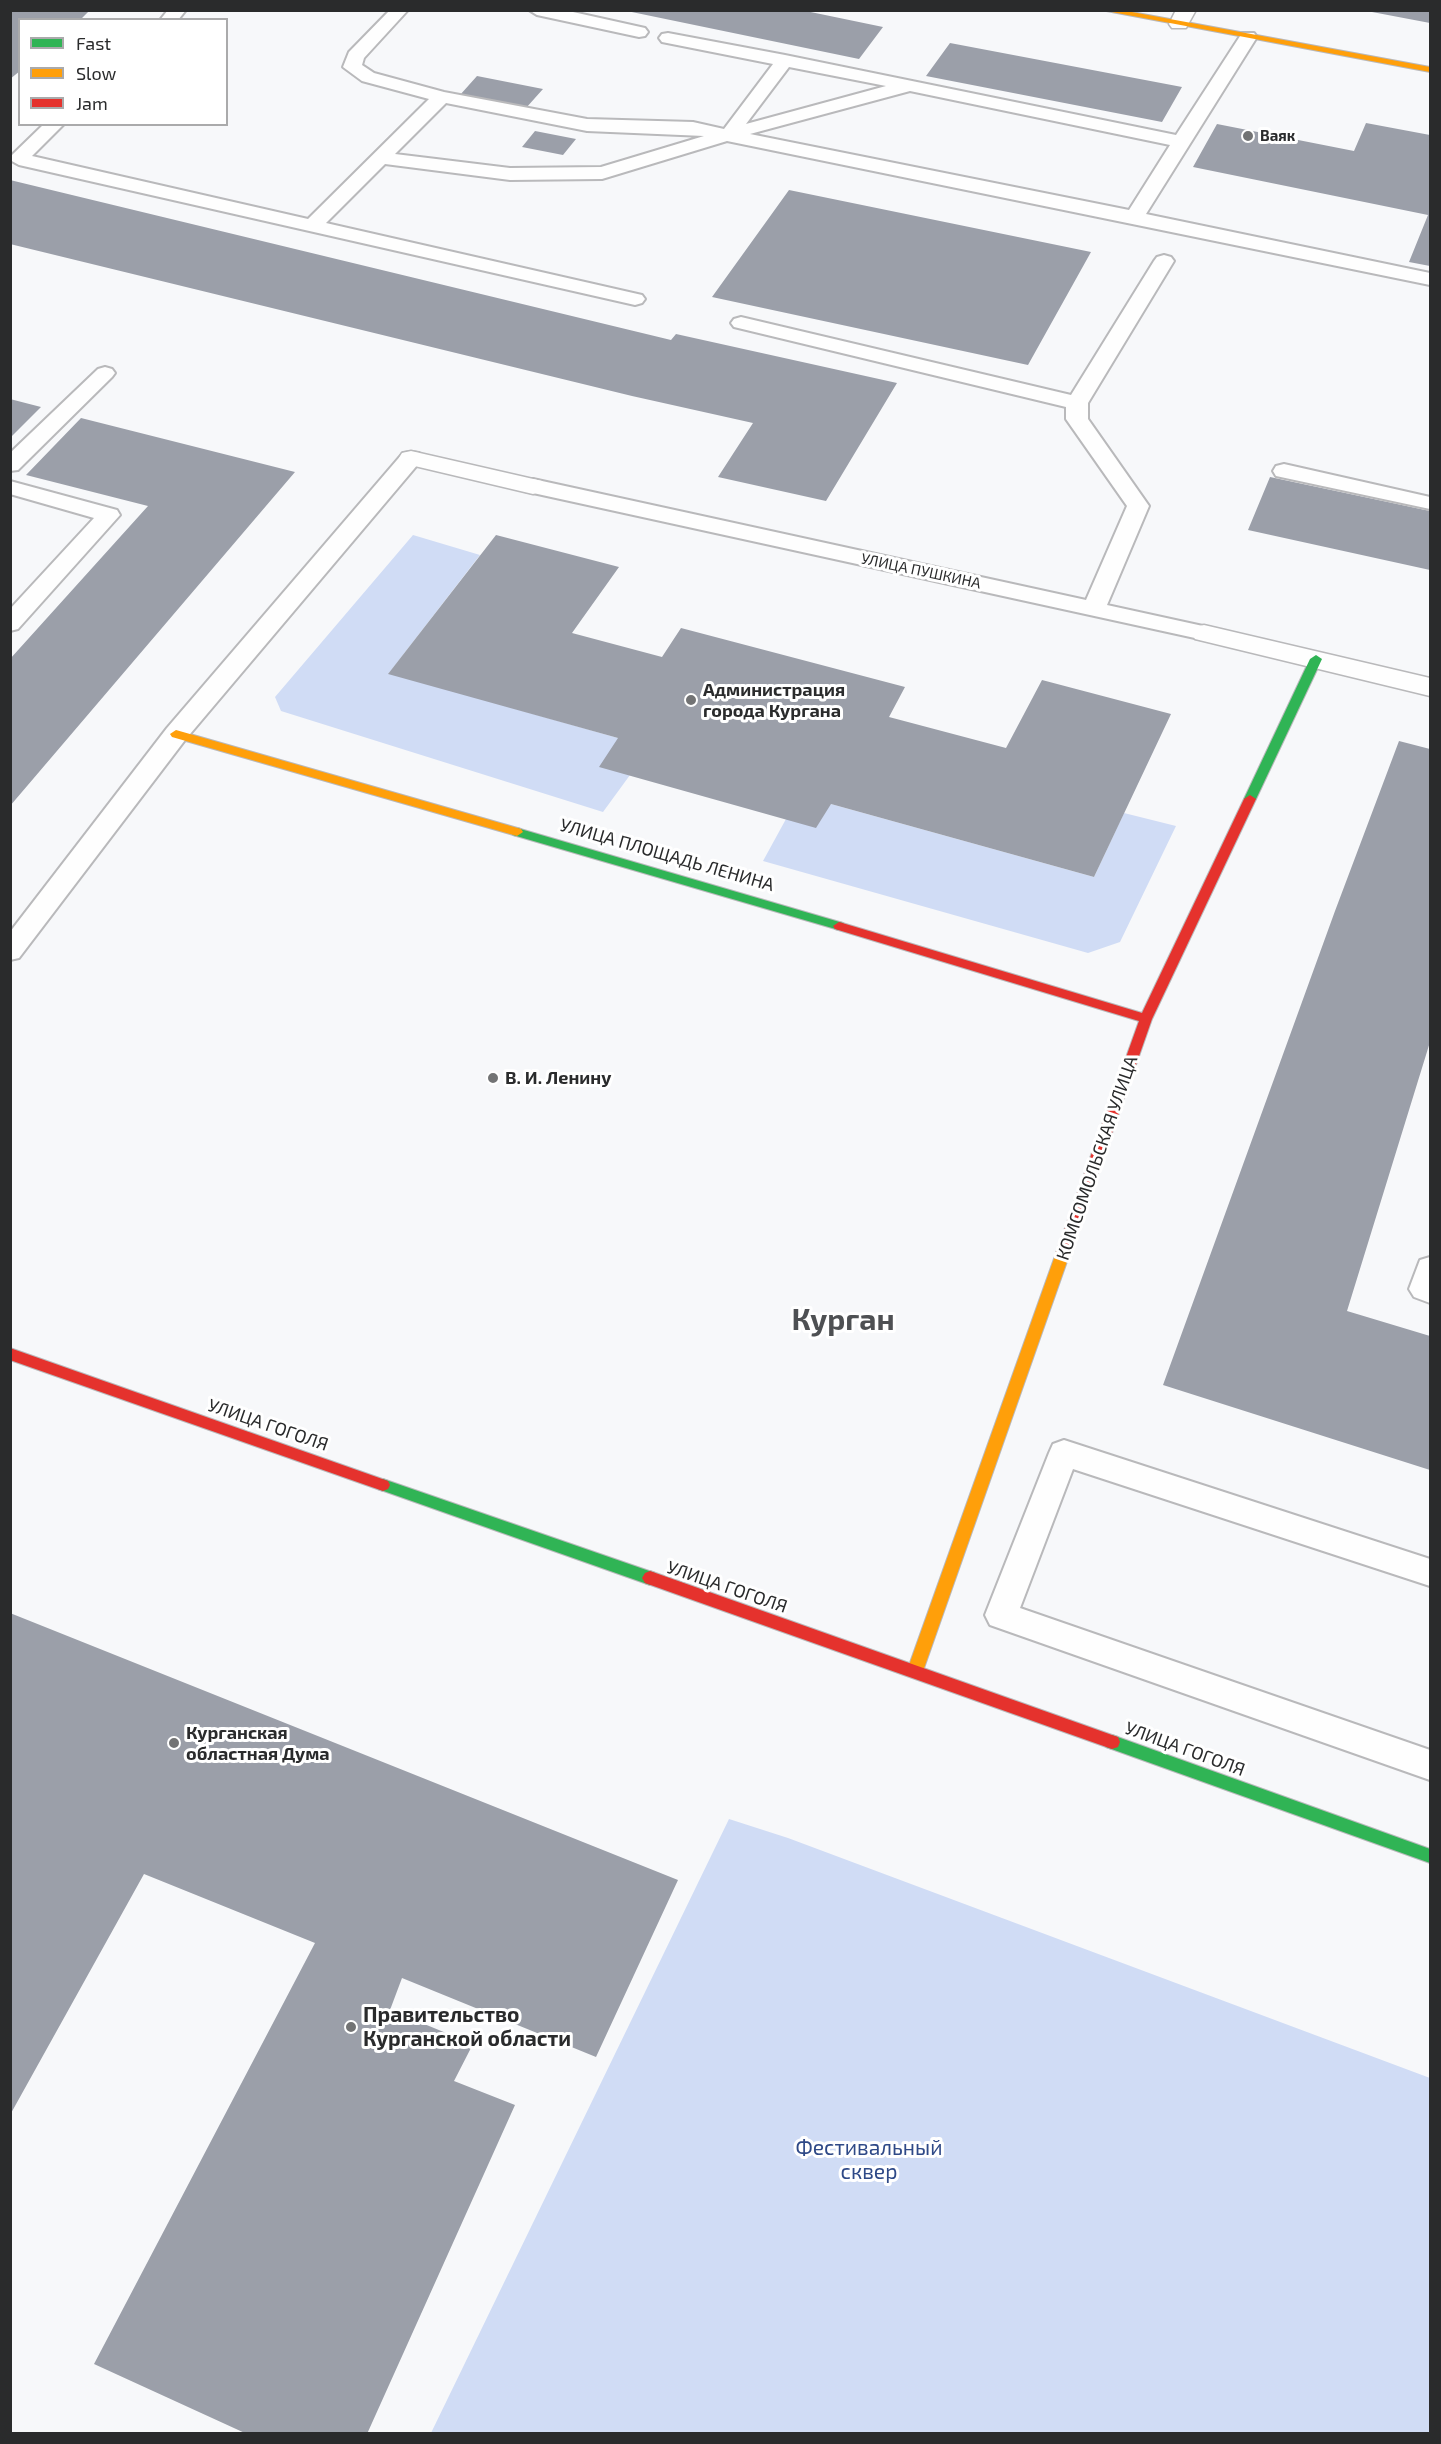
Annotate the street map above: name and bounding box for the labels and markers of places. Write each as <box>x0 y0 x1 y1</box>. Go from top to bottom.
place label: Ваяк <box>1260 127 1295 145</box>
marker: Ваяк <box>1241 129 1255 143</box>
place label: Администрация города Кургана <box>703 679 845 722</box>
marker: Администрация города Кургана <box>684 693 698 707</box>
place label: В. И. Ленину <box>505 1067 611 1089</box>
marker: В. И. Ленину <box>486 1071 500 1085</box>
place label: Курганская областная Дума <box>186 1722 330 1764</box>
marker: Курганская областная Дума <box>167 1736 181 1750</box>
place label: Правительство Курганской области <box>363 2002 571 2052</box>
marker: Правительство Курганской области <box>344 2020 358 2034</box>

